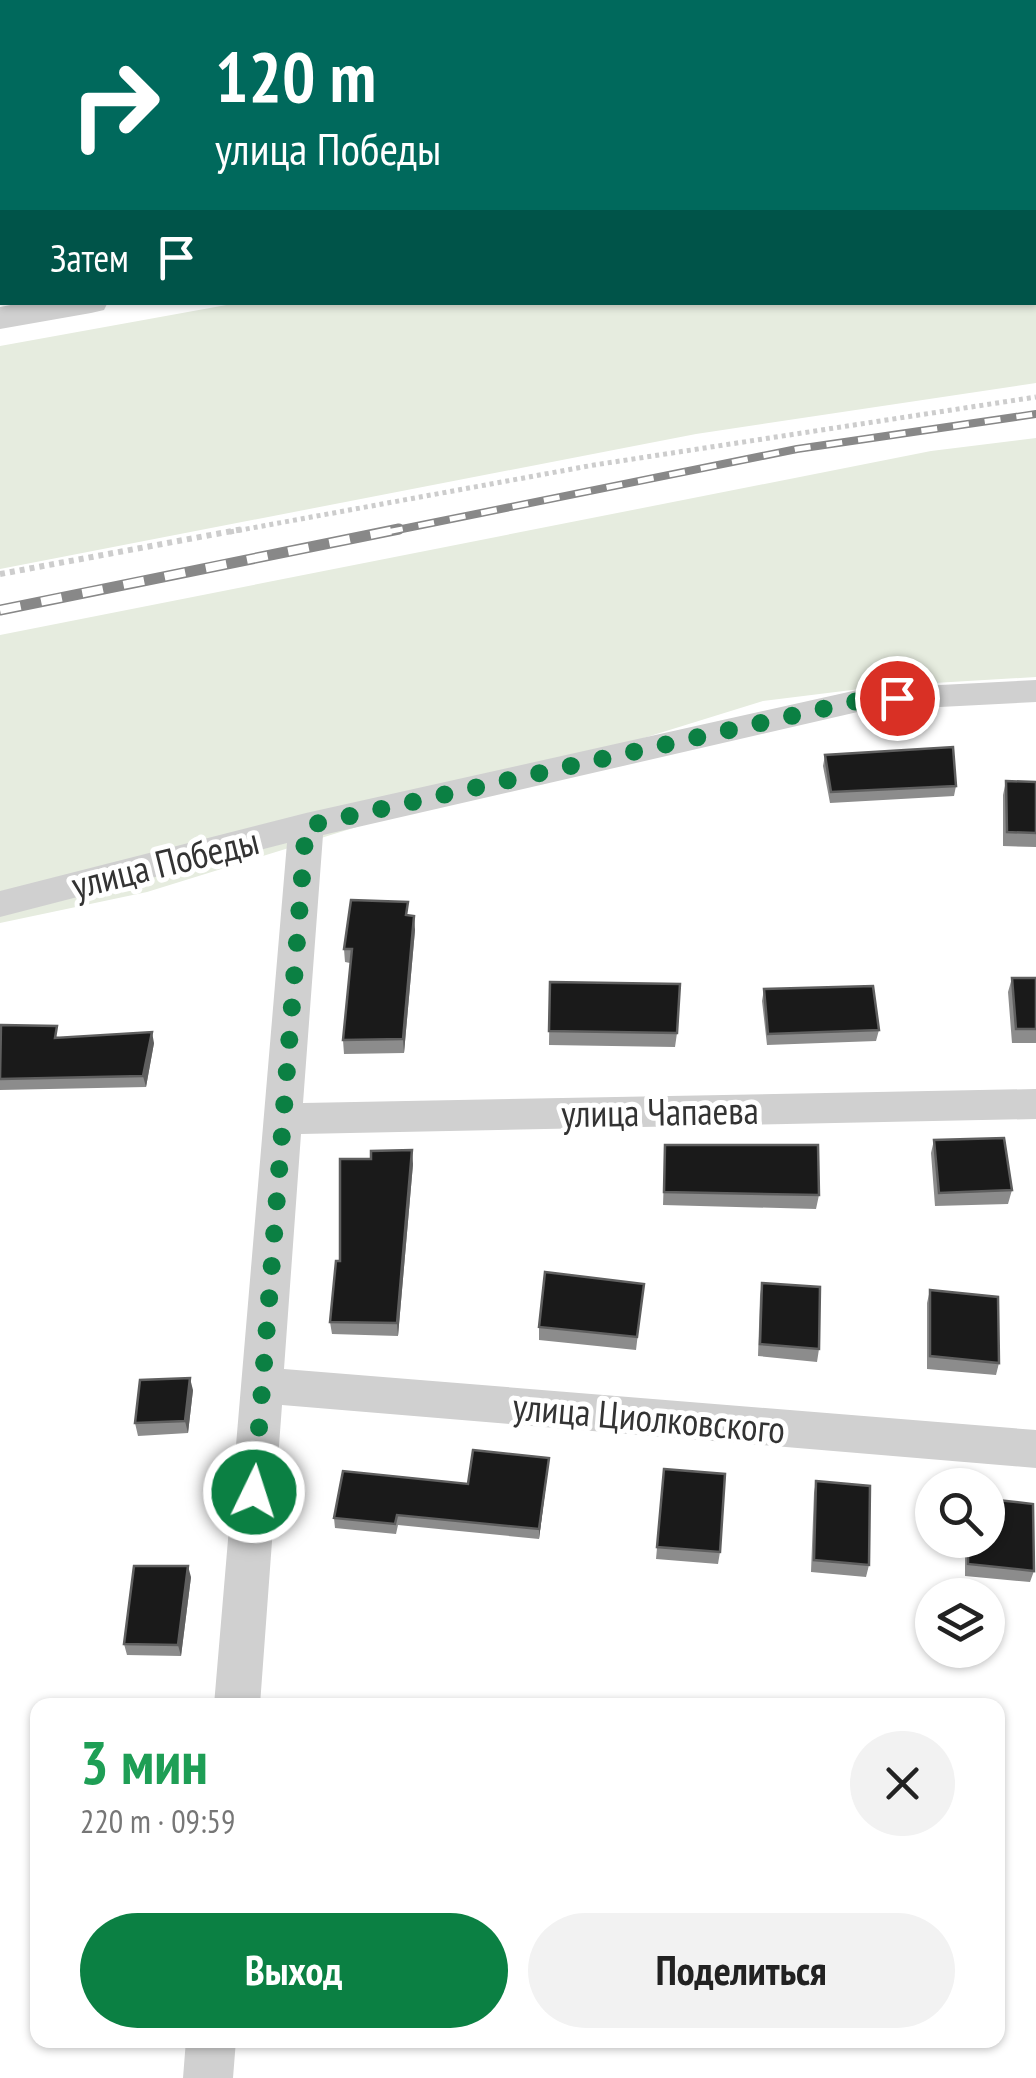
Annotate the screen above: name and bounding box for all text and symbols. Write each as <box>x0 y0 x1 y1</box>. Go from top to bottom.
text: 120 m <box>215 31 376 121</box>
icon: right <box>50 40 180 170</box>
text: улица Победы <box>215 119 441 177</box>
icon: arrive <box>149 230 204 285</box>
text: Затем <box>50 233 129 282</box>
pin <box>855 656 940 741</box>
icon: arrive <box>870 671 925 726</box>
street label: улица Победы <box>66 815 264 909</box>
street label: улица Чапаева <box>561 1085 759 1137</box>
street label: улица Циолковского <box>511 1381 787 1453</box>
position arrow <box>202 1440 306 1544</box>
map controls <box>915 1468 1005 1668</box>
button: search <box>915 1468 1005 1558</box>
button: layers <box>915 1578 1005 1668</box>
text: 3 мин <box>80 1723 208 1801</box>
button: close <box>850 1731 955 1836</box>
text: 220 m · 09:59 <box>80 1800 235 1842</box>
button: Выход <box>80 1913 508 2028</box>
button: Поделиться <box>528 1913 955 2028</box>

